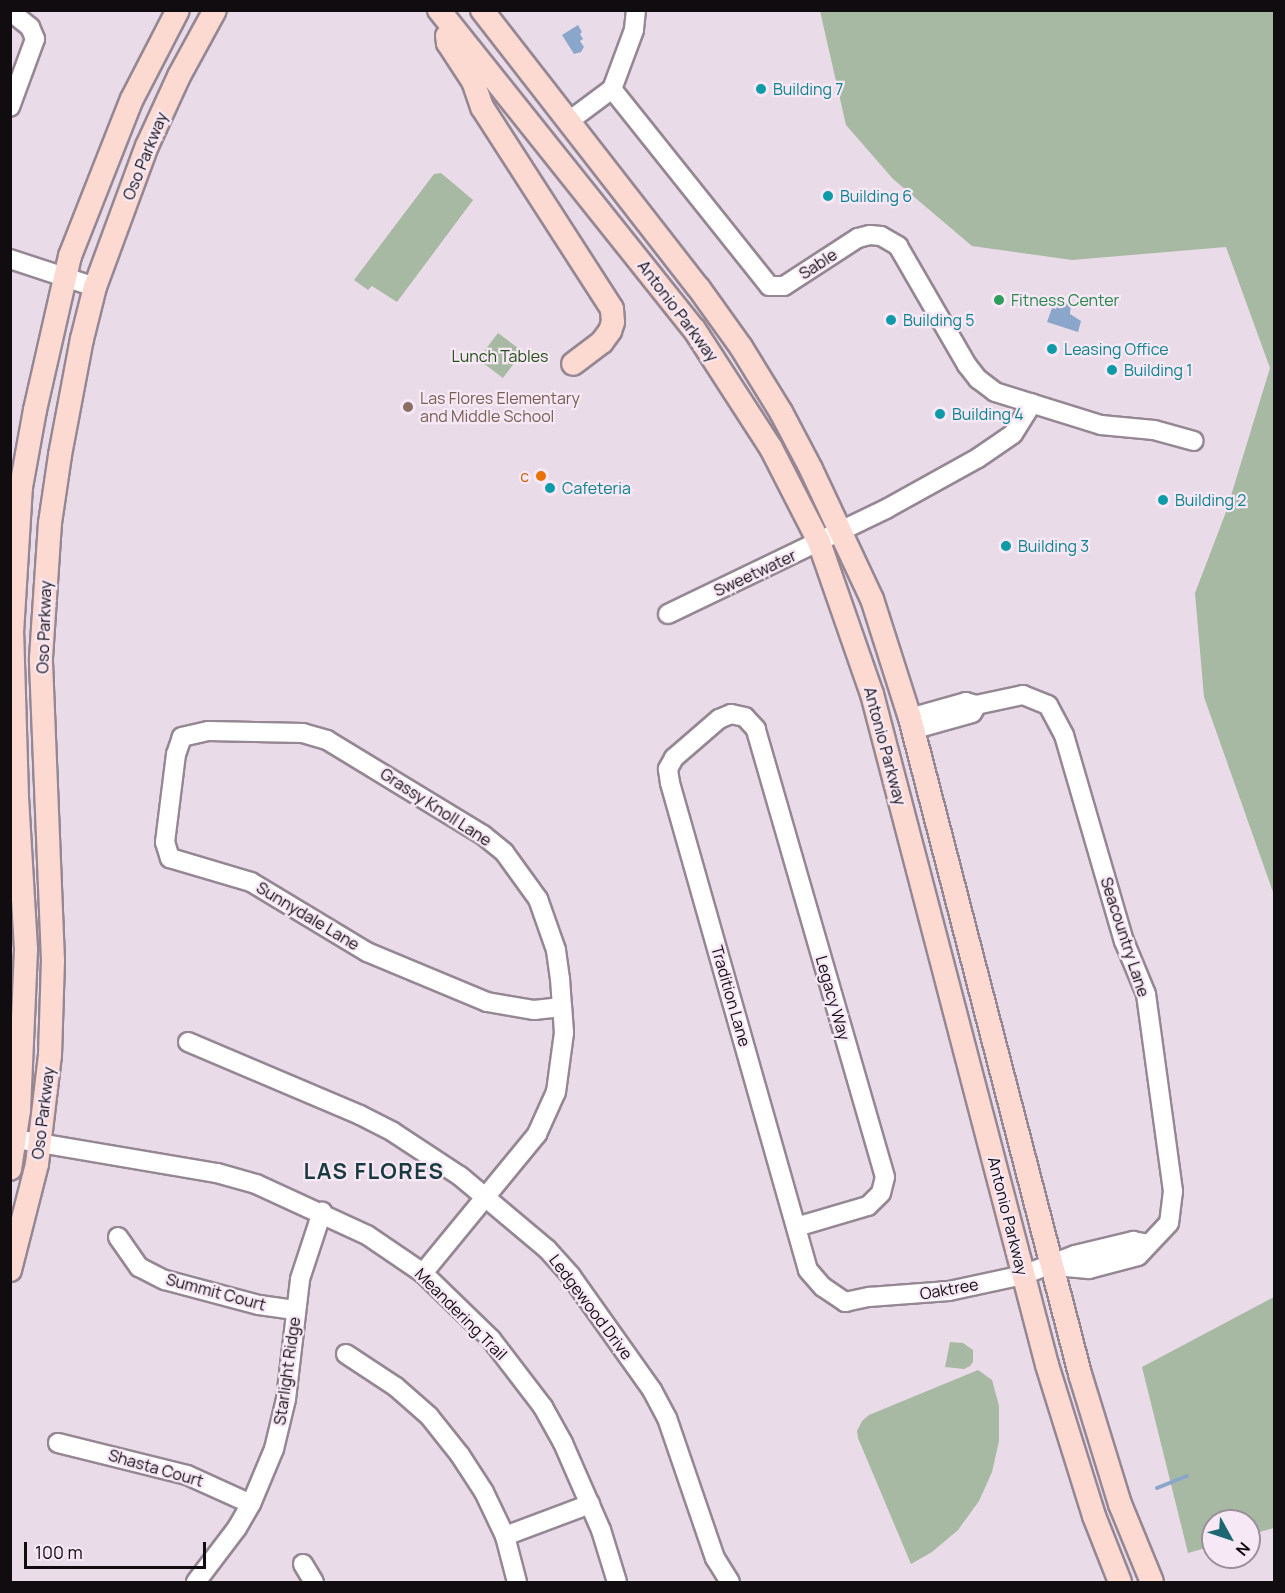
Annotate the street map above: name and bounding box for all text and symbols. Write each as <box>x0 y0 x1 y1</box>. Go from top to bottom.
place label: Building 7 <box>773 79 843 99</box>
marker: Building 7 <box>754 82 768 96</box>
street label: Oso Parkway <box>119 109 171 203</box>
place label: Building 6 <box>840 186 912 206</box>
marker: Building 6 <box>821 189 835 203</box>
street label: Sable <box>795 245 841 283</box>
street label: Antonio Parkway <box>634 257 722 365</box>
place label: Fitness Center <box>1011 290 1119 310</box>
marker: Fitness Center <box>992 293 1006 307</box>
place label: Building 5 <box>903 310 974 330</box>
marker: Building 5 <box>884 313 898 327</box>
place label: Leasing Office <box>1064 339 1169 359</box>
marker: Leasing Office <box>1045 342 1059 356</box>
park label: Lunch Tables <box>452 346 548 366</box>
place label: Building 1 <box>1124 360 1192 380</box>
marker: Building 1 <box>1105 363 1119 377</box>
place label: Las Flores Elementary and Middle School <box>420 388 580 426</box>
marker: Las Flores Elementary and Middle School <box>401 400 415 414</box>
place label: Building 4 <box>952 404 1024 424</box>
marker: Building 4 <box>933 407 947 421</box>
place label: c <box>520 466 529 486</box>
marker: c <box>534 469 548 483</box>
place label: Cafeteria <box>562 478 631 498</box>
marker: Cafeteria <box>543 481 557 495</box>
place label: Building 2 <box>1175 490 1246 510</box>
marker: Building 2 <box>1156 493 1170 507</box>
place label: Building 3 <box>1018 536 1089 556</box>
marker: Building 3 <box>999 539 1013 553</box>
street label: Sweetwater <box>711 546 799 600</box>
street label: Oso Parkway <box>33 580 55 674</box>
street label: Antonio Parkway <box>860 685 910 807</box>
street label: Grassy Knoll Lane <box>377 764 495 850</box>
street label: Seacountry Lane <box>1097 875 1153 999</box>
street label: Sunnydale Lane <box>253 878 363 954</box>
street label: Tradition Lane <box>707 943 755 1049</box>
street label: Legacy Way <box>812 953 854 1043</box>
street label: Oso Parkway <box>28 1066 58 1160</box>
street label: Antonio Parkway <box>984 1155 1032 1277</box>
district label: LAS FLORES <box>304 1159 444 1185</box>
street label: Ledgewood Drive <box>545 1251 637 1363</box>
street label: Meandering Trail <box>411 1264 511 1364</box>
street label: Summit Court <box>164 1269 268 1315</box>
street label: Oaktree <box>918 1274 980 1304</box>
street label: Starlight Ridge <box>270 1316 304 1426</box>
street label: Shasta Court <box>106 1445 206 1491</box>
north arrow <box>1201 1509 1261 1569</box>
scale bar <box>27 1530 208 1568</box>
text: N <box>1231 1538 1255 1561</box>
text: 100 m <box>35 1540 83 1564</box>

